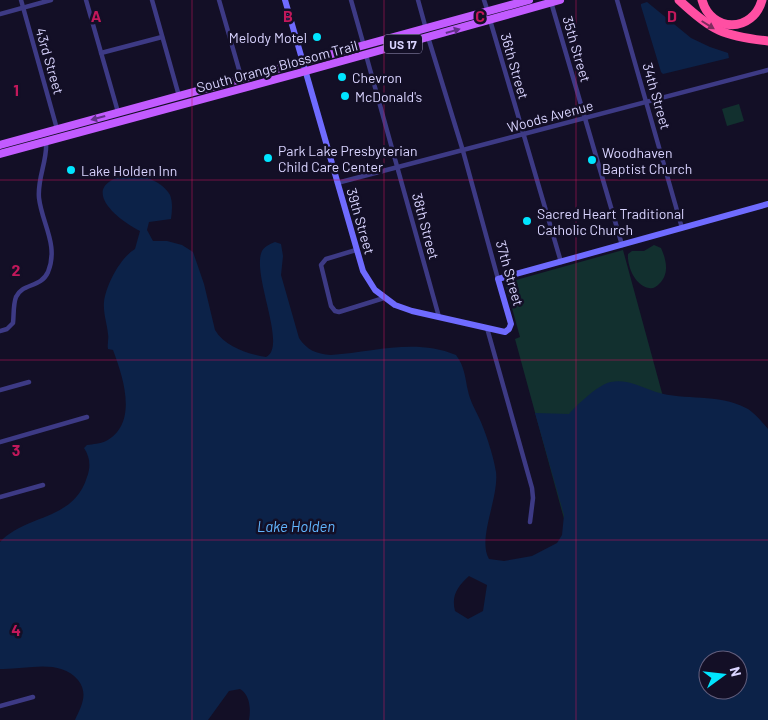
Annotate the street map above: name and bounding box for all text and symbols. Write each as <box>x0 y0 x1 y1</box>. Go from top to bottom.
text: A <box>91 6 102 25</box>
text: B <box>283 6 293 25</box>
text: C <box>475 6 485 25</box>
text: D <box>667 6 677 25</box>
street label: 35th Street <box>559 14 595 84</box>
one-way arrow <box>701 20 715 29</box>
street label: 43rd Street <box>32 26 68 96</box>
one-way arrow <box>446 26 461 34</box>
place label: Melody Motel <box>229 29 307 46</box>
marker: Melody Motel <box>311 31 323 43</box>
street label: 36th Street <box>497 31 533 101</box>
road number: US 17 <box>384 34 422 54</box>
street label: South Orange Blossom Trail <box>195 36 359 96</box>
street label: 34th Street <box>639 61 675 131</box>
place label: Chevron <box>352 69 402 86</box>
marker: Chevron <box>336 71 348 83</box>
text: 1 <box>13 80 19 99</box>
place label: McDonald's <box>355 88 423 105</box>
marker: McDonald's <box>339 90 351 102</box>
street label: Woods Avenue <box>505 96 595 136</box>
one-way arrow <box>90 114 105 122</box>
place label: Park Lake Presbyterian Child Care Center <box>278 142 418 175</box>
place label: Woodhaven Baptist Church <box>602 144 692 177</box>
marker: Park Lake Presbyterian Child Care Center <box>262 152 274 164</box>
marker: Woodhaven Baptist Church <box>586 154 598 166</box>
place label: Lake Holden Inn <box>81 162 177 179</box>
marker: Lake Holden Inn <box>65 164 77 176</box>
street label: 39th Street <box>343 186 379 256</box>
street label: 38th Street <box>409 191 443 261</box>
place label: Sacred Heart Traditional Catholic Church <box>537 205 684 238</box>
marker: Sacred Heart Traditional Catholic Church <box>521 215 533 227</box>
street label: 37th Street <box>493 238 527 308</box>
text: 2 <box>12 260 21 279</box>
text: 3 <box>12 440 20 459</box>
water label: Lake Holden <box>257 517 335 535</box>
text: 4 <box>11 620 21 639</box>
north arrow <box>698 650 748 700</box>
text: N <box>727 665 745 678</box>

